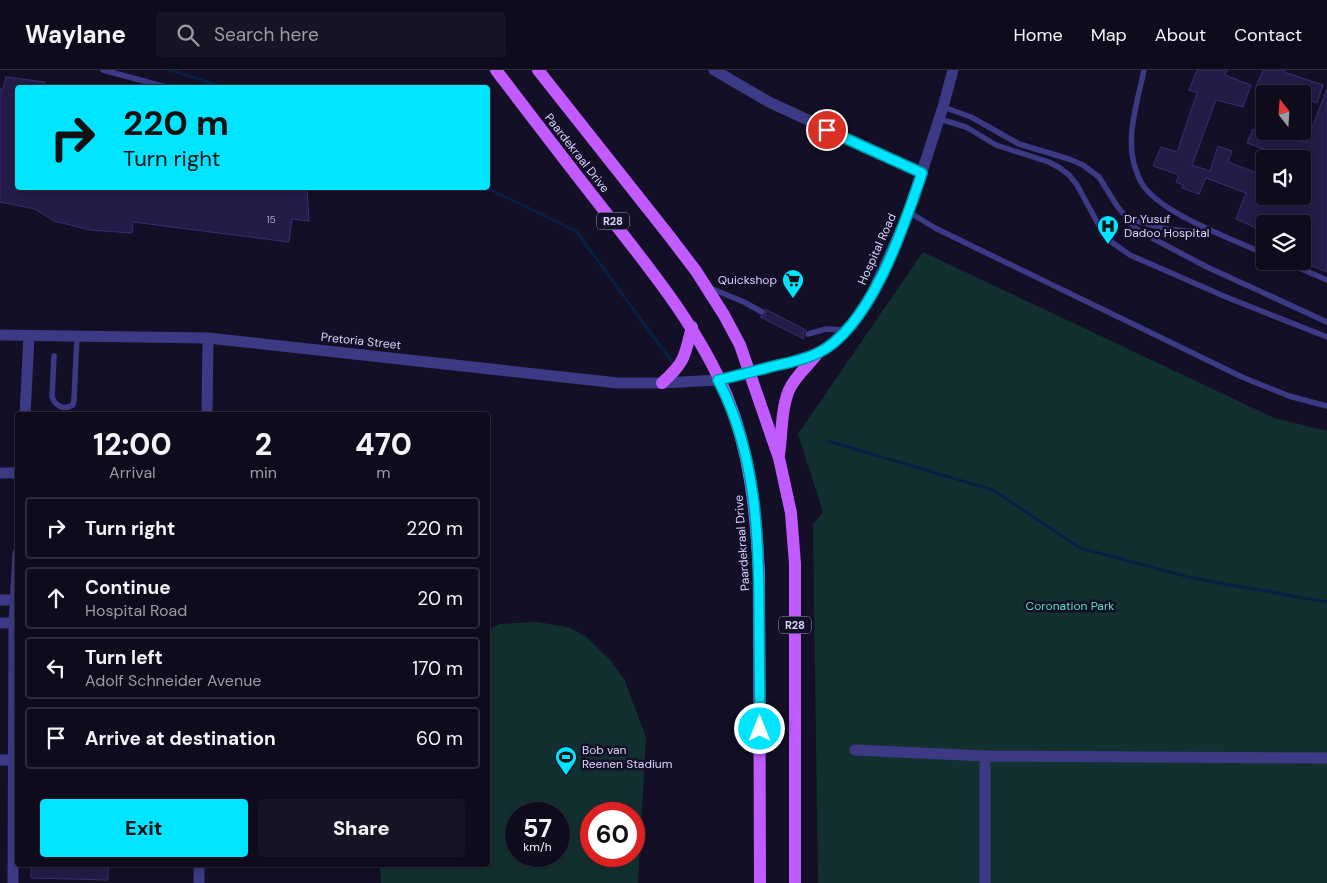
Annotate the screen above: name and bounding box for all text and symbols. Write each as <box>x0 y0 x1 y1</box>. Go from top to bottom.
search box <box>156 12 506 57</box>
text: Waylane <box>25 19 126 50</box>
icon: search <box>174 21 202 49</box>
text: Search here <box>214 22 319 47</box>
text: Home <box>1013 23 1063 47</box>
text: Map <box>1091 23 1127 47</box>
text: About <box>1155 23 1206 47</box>
text: Contact <box>1234 23 1302 47</box>
north arrow <box>1256 85 1311 140</box>
map controls <box>1256 85 1311 270</box>
text: 220 m <box>123 100 229 146</box>
icon: right <box>40 105 105 170</box>
pin <box>806 109 848 151</box>
street label: Paardekraal Drive <box>541 110 613 196</box>
icon: arrive <box>813 116 841 144</box>
text: Turn right <box>123 144 220 173</box>
button: sound <box>1256 150 1311 205</box>
street label: Hospital Road <box>854 211 900 287</box>
place label: Dr Yusuf Dadoo Hospital <box>1124 211 1209 241</box>
road number: R28 <box>597 212 629 230</box>
house number: 15 <box>266 213 276 226</box>
hospital icon: Dr Yusuf Dadoo Hospital <box>1096 214 1120 245</box>
button: layers <box>1256 215 1311 270</box>
supermarket icon: Quickshop <box>781 268 805 299</box>
place label: Quickshop <box>718 272 777 288</box>
street label: Pretoria Street <box>320 329 402 353</box>
text: 12:00 <box>93 425 172 464</box>
text: 2 <box>255 425 272 464</box>
text: 470 <box>355 425 412 464</box>
text: Arrival <box>109 462 156 483</box>
text: min <box>250 462 277 483</box>
text: m <box>376 462 391 483</box>
street label: Paardekraal Drive <box>731 494 753 592</box>
icon: right <box>42 514 70 542</box>
text: Turn right <box>85 516 175 541</box>
text: 220 m <box>406 516 463 541</box>
text: Continue <box>85 575 171 600</box>
icon: ahead <box>42 584 70 612</box>
text: 20 m <box>417 586 463 611</box>
park label: Coronation Park <box>1026 598 1114 614</box>
text: Hospital Road <box>85 600 187 621</box>
road number: R28 <box>779 616 811 634</box>
text: Turn left <box>85 645 163 670</box>
icon: left <box>42 654 70 682</box>
text: 170 m <box>412 656 463 681</box>
text: Adolf Schneider Avenue <box>85 670 261 691</box>
position arrow <box>733 702 785 754</box>
icon: arrive <box>42 724 70 752</box>
text: Arrive at destination <box>85 726 276 751</box>
text: 60 m <box>416 726 463 751</box>
place label: Bob van Reenen Stadium <box>582 742 672 772</box>
sports icon: Bob van Reenen Stadium <box>554 745 578 776</box>
button: Exit <box>40 799 248 857</box>
button: Share <box>258 799 465 857</box>
speed limit sign: 60 <box>580 802 645 867</box>
text: 57 <box>523 812 552 845</box>
text: km/h <box>523 839 552 855</box>

